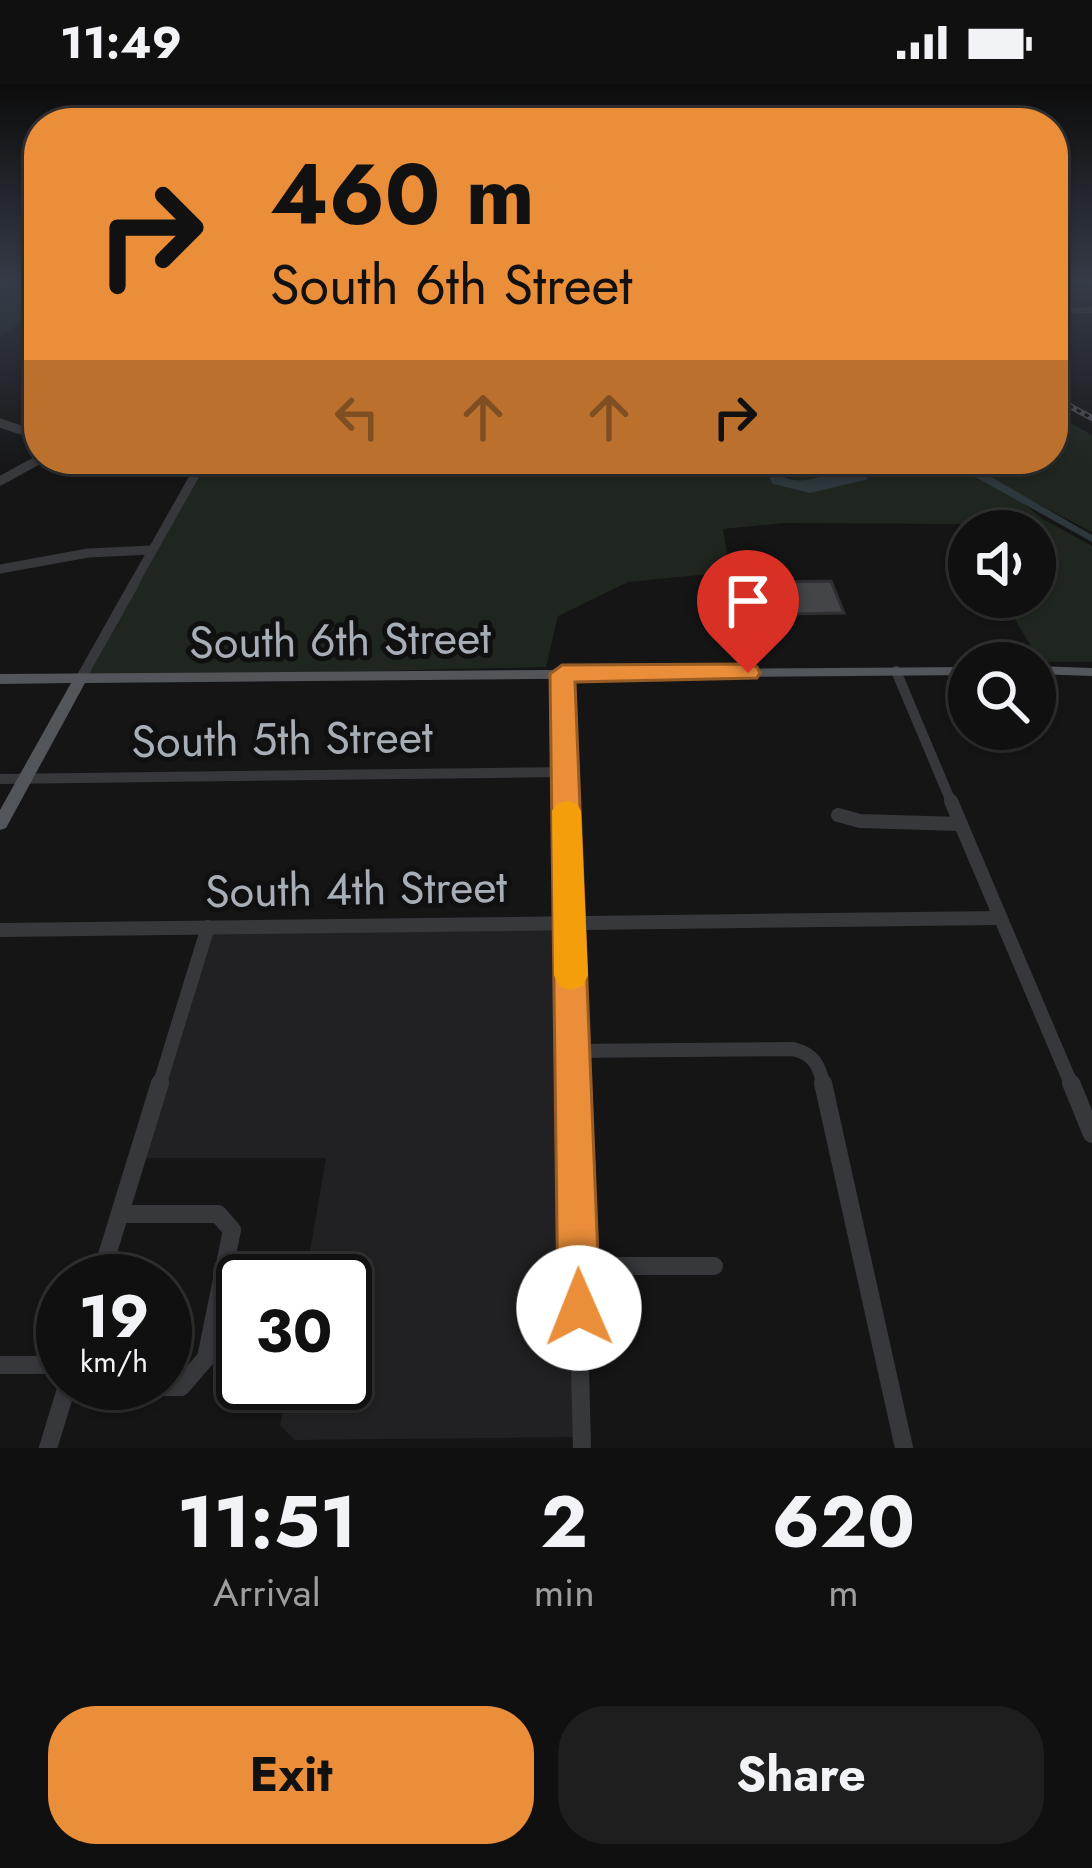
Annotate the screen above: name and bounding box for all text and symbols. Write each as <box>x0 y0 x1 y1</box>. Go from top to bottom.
text: 11:49 <box>60 10 182 75</box>
text: 460 m <box>270 134 535 256</box>
icon: right <box>72 156 228 312</box>
text: South 6th Street <box>270 246 632 324</box>
icon: left <box>324 384 390 450</box>
icon: ahead <box>450 384 516 450</box>
icon: ahead <box>576 384 642 450</box>
icon: right <box>702 384 768 450</box>
map controls <box>948 510 1056 750</box>
button: sound <box>948 510 1056 618</box>
pin <box>697 550 799 673</box>
icon: arrive <box>715 568 781 634</box>
street label: South 6th Street <box>188 605 492 675</box>
button: search <box>948 642 1056 750</box>
street label: South 5th Street <box>131 704 433 774</box>
street label: South 4th Street <box>204 854 508 924</box>
position arrow <box>516 1245 642 1371</box>
speed limit sign: 30 <box>216 1254 372 1410</box>
text: 19 <box>79 1273 149 1360</box>
text: km/h <box>80 1340 148 1383</box>
text: 11:51 <box>177 1470 357 1574</box>
text: 2 <box>541 1470 588 1574</box>
text: 620 <box>772 1470 915 1574</box>
text: Arrival <box>213 1564 321 1621</box>
text: min <box>534 1564 595 1621</box>
text: m <box>828 1564 859 1621</box>
button: Exit <box>48 1706 534 1844</box>
button: Share <box>558 1706 1044 1844</box>

